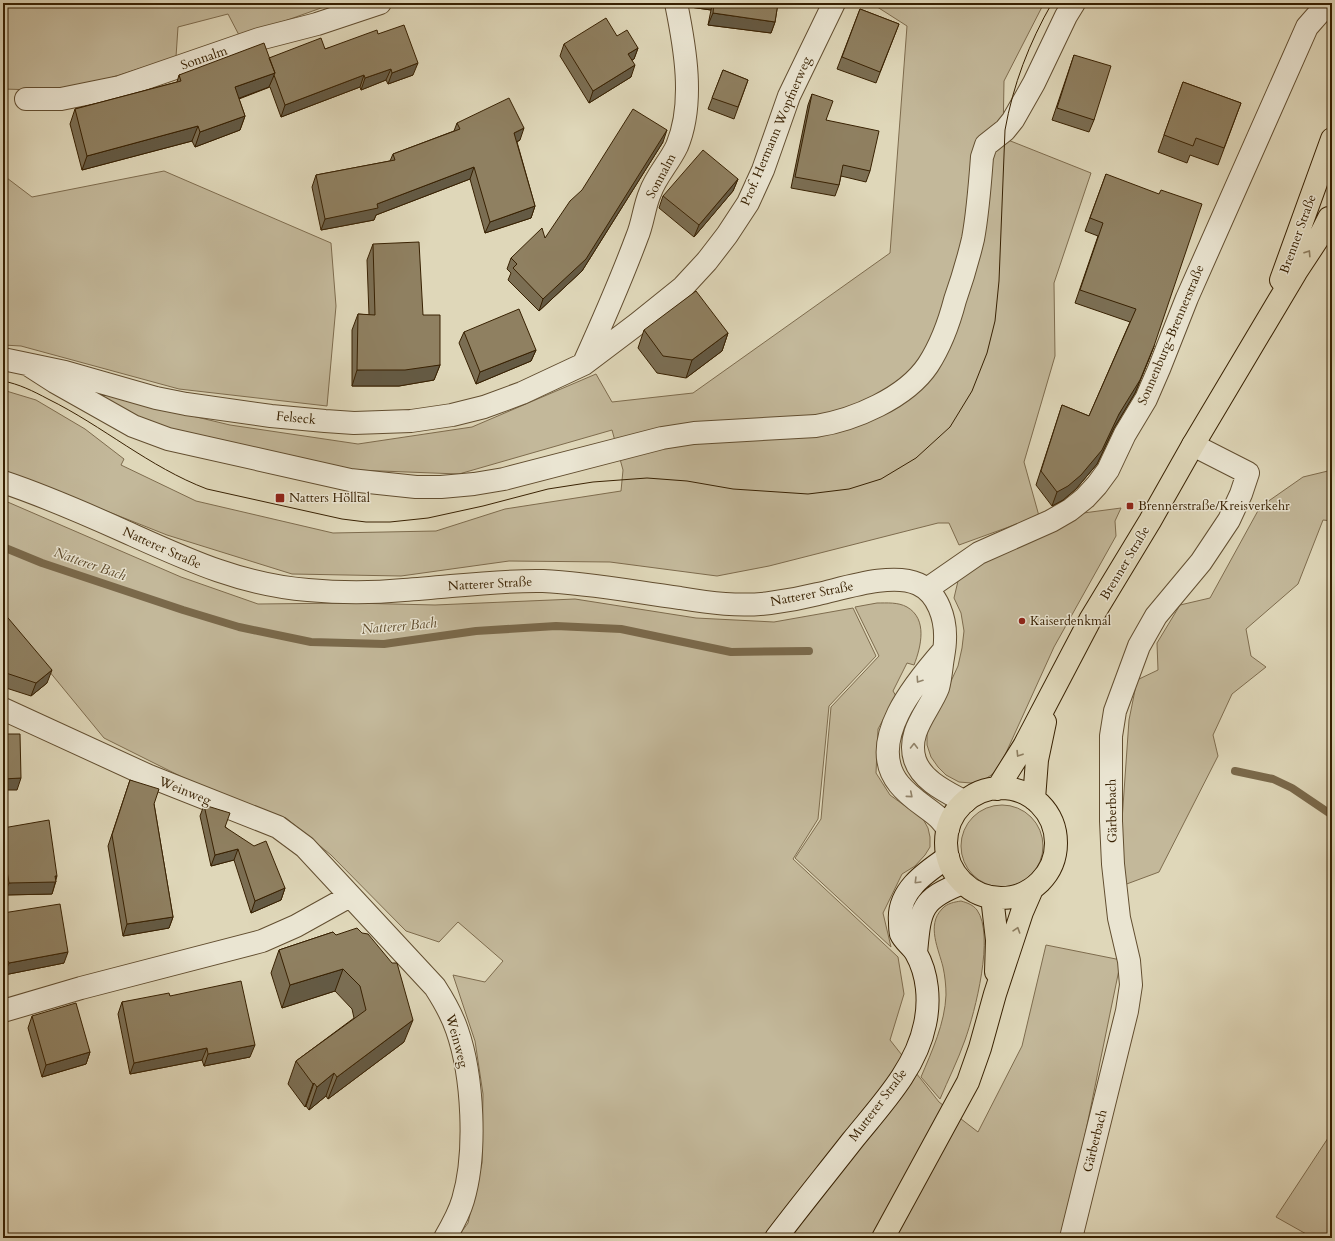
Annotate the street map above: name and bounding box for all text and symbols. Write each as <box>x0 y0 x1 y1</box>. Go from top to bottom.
street label: Sonnalm <box>178 42 230 74</box>
street label: Prof. Hermann Wopfnerweg <box>736 53 816 208</box>
street label: Sonnalm <box>642 150 680 202</box>
street label: Brenner Straße <box>1275 192 1321 276</box>
one-way arrow <box>1304 250 1311 257</box>
street label: Sonnenburg-Brennerstraße <box>1133 262 1209 408</box>
street label: Felseck <box>275 407 317 429</box>
place label: Natters Hölltal <box>289 489 371 507</box>
marker: Natters Hölltal <box>274 492 286 504</box>
place label: Brennerstraße/Kreisverkehr <box>1138 497 1290 515</box>
marker: Brennerstraße/Kreisverkehr <box>1125 501 1135 511</box>
street label: Natterer Straße <box>120 523 204 573</box>
street label: Brenner Straße <box>1096 523 1154 603</box>
water label: Natterer Bach <box>51 543 129 585</box>
street label: Natterer Straße <box>447 573 533 595</box>
street label: Natterer Straße <box>769 577 855 611</box>
place label: Kaiserdenkmal <box>1030 612 1112 630</box>
water label: Natterer Bach <box>361 613 438 639</box>
marker: Kaiserdenkmal <box>1017 616 1027 626</box>
one-way arrow <box>916 676 924 683</box>
one-way arrow <box>910 743 918 749</box>
one-way arrow <box>1016 750 1023 757</box>
street label: Weinweg <box>155 772 214 810</box>
street label: Gärberbach <box>1102 779 1122 843</box>
one-way arrow <box>905 791 912 798</box>
one-way arrow <box>914 876 922 884</box>
one-way arrow <box>1012 927 1020 934</box>
street label: Weinweg <box>441 1011 473 1071</box>
street label: Mutterer Straße <box>845 1065 911 1145</box>
street label: Gärberbach <box>1079 1108 1111 1174</box>

